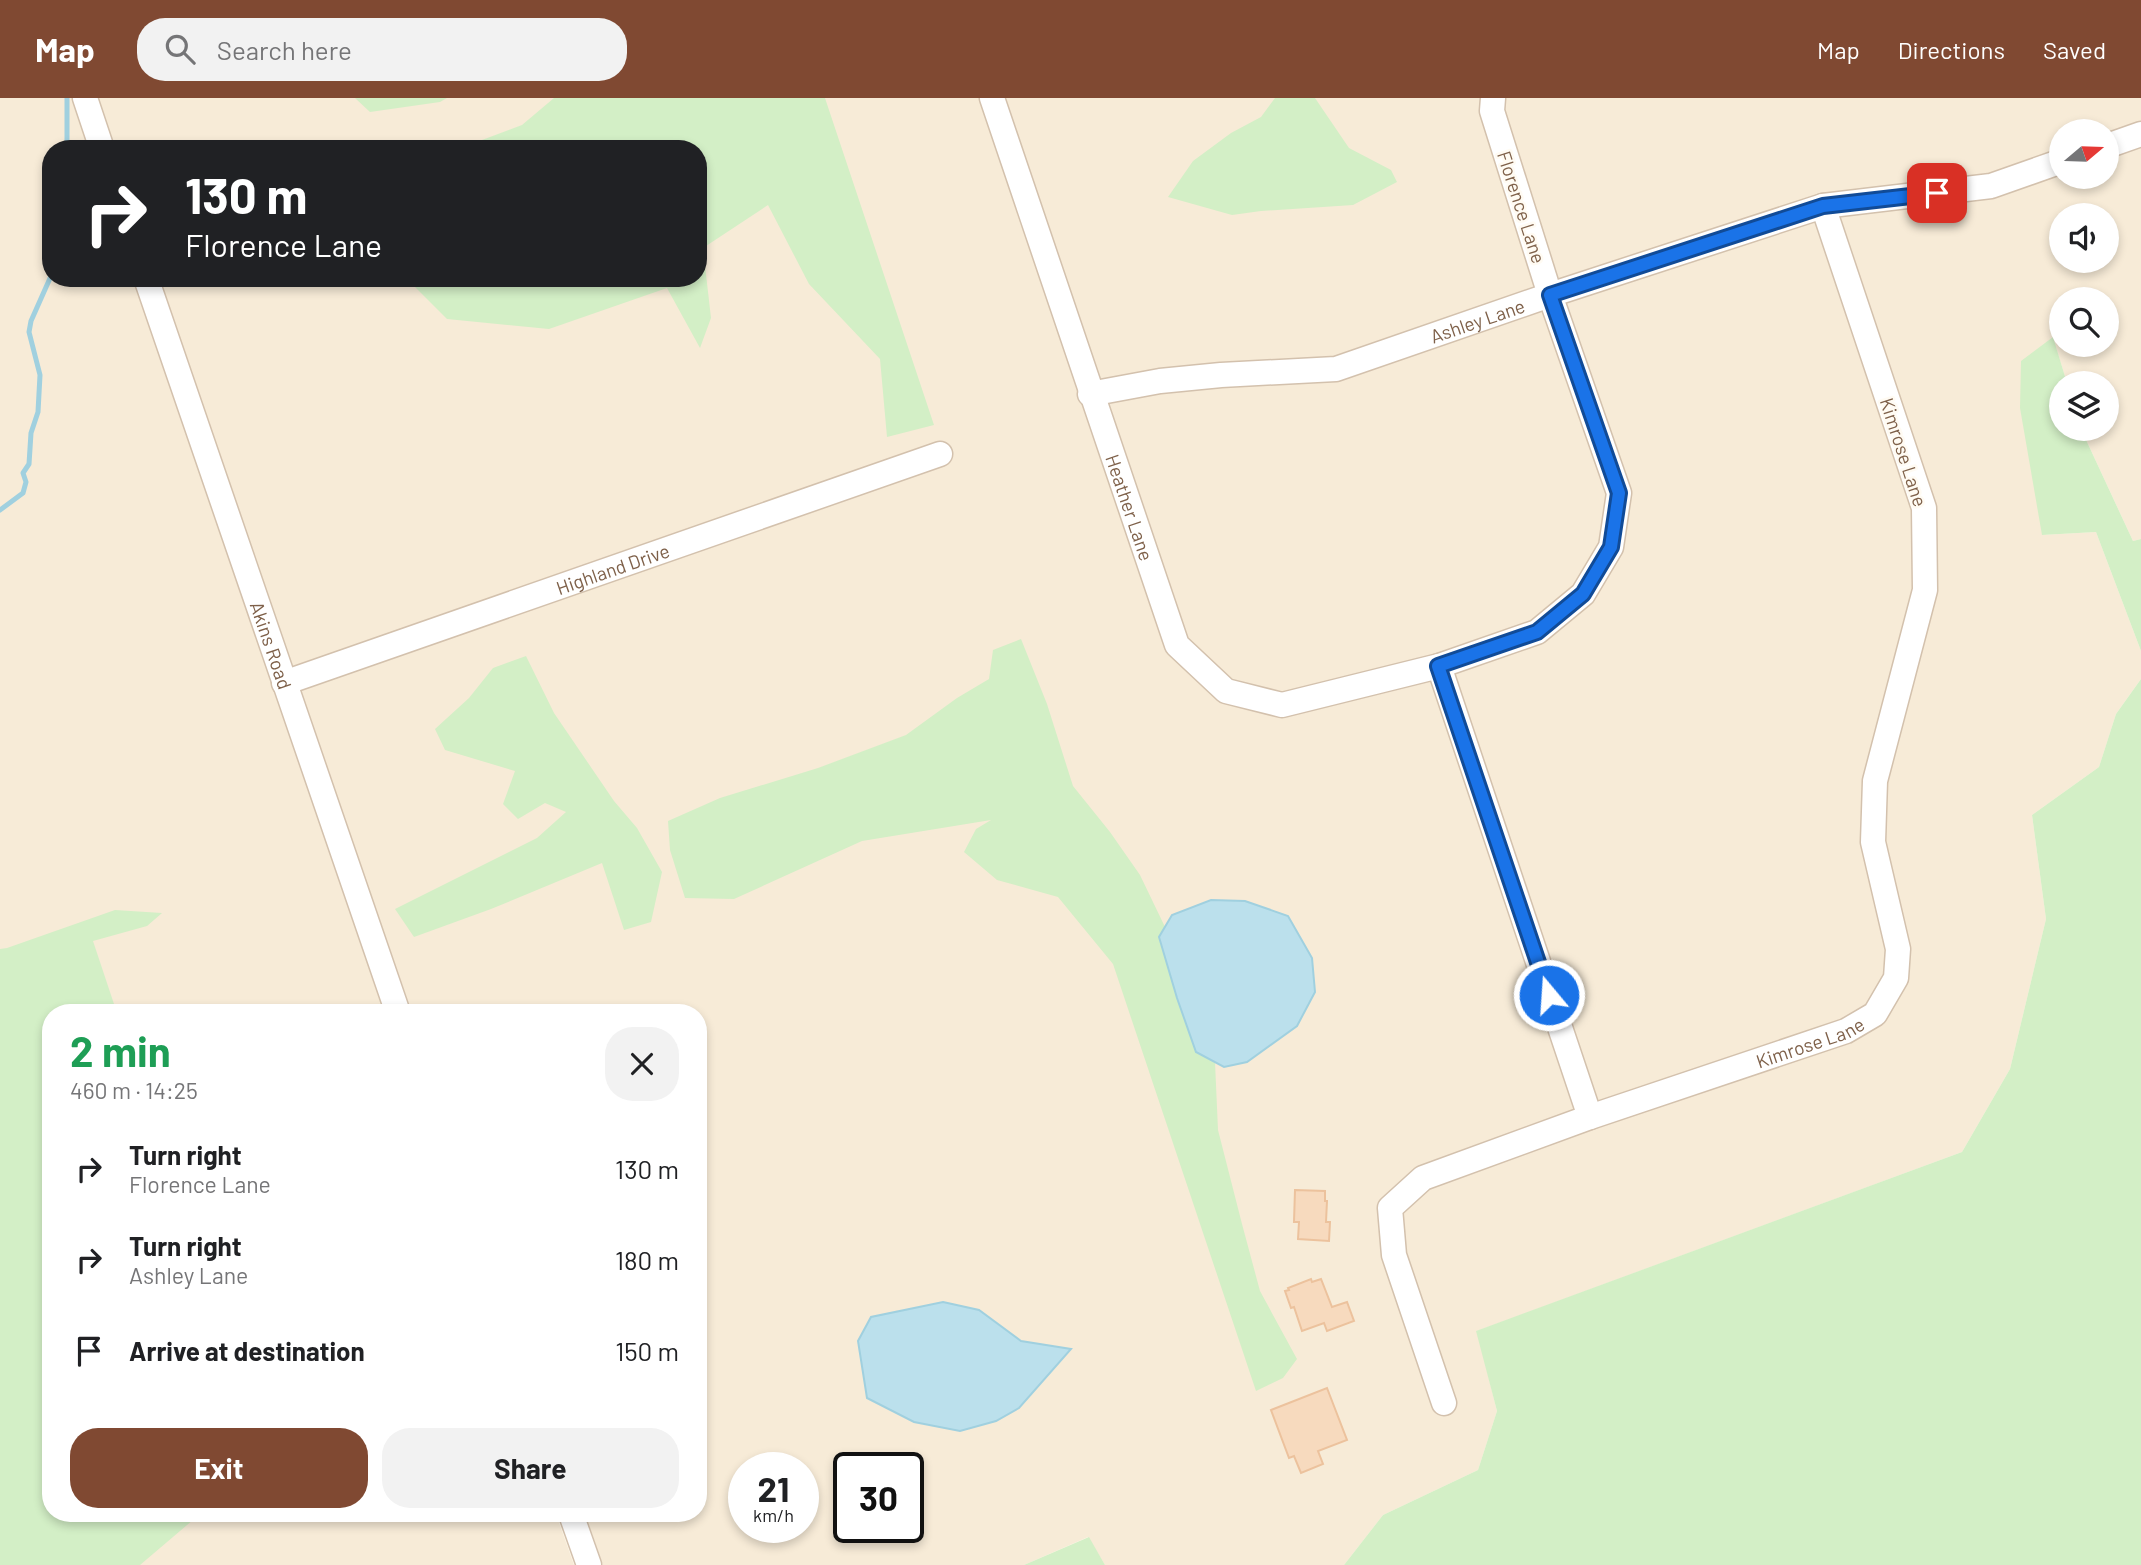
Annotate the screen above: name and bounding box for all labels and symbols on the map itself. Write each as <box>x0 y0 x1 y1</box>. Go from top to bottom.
north arrow <box>2049 119 2119 189</box>
street label: Florence Lane <box>1493 148 1551 266</box>
pin <box>1907 163 1967 223</box>
street label: Ashley Lane <box>1427 293 1527 347</box>
street label: Kimrose Lane <box>1876 395 1932 509</box>
street label: Heather Lane <box>1102 451 1159 563</box>
street label: Highland Drive <box>553 538 672 599</box>
street label: Akins Road <box>246 598 298 692</box>
position arrow <box>1512 958 1586 1032</box>
street label: Kimrose Lane <box>1753 1012 1868 1072</box>
speed limit sign: 30 <box>833 1452 924 1543</box>

